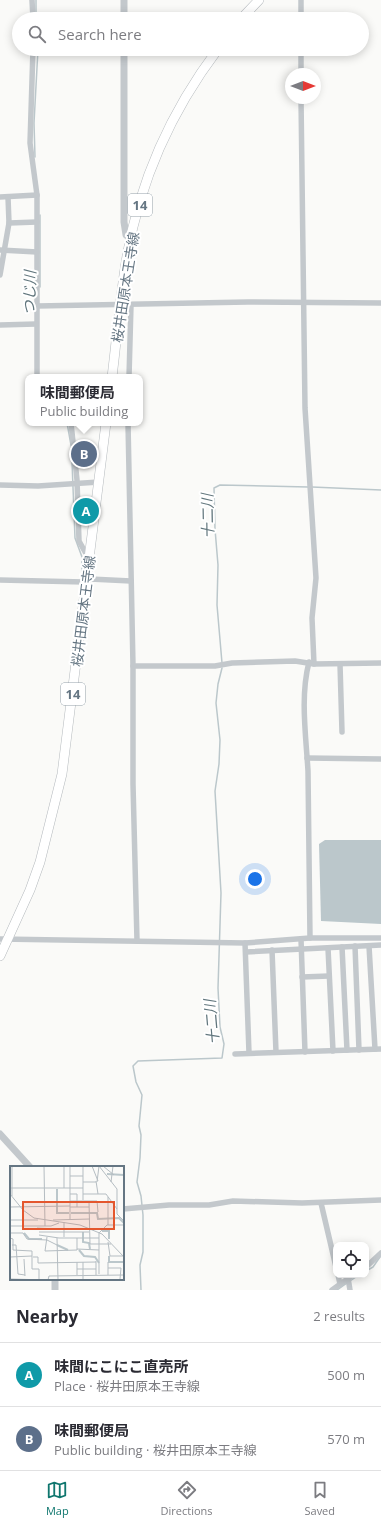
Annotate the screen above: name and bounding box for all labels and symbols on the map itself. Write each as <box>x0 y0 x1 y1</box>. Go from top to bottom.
north arrow <box>285 68 321 104</box>
road number: 14 <box>128 194 152 216</box>
street label: 桜井田原本王寺線 <box>107 230 143 344</box>
water label: つじ川 <box>19 268 39 316</box>
pin: B <box>71 439 97 469</box>
water label: 十二川 <box>197 491 217 539</box>
pin: A <box>73 496 99 526</box>
street label: 桜井田原本王寺線 <box>67 554 99 668</box>
road number: 14 <box>61 683 85 705</box>
your location <box>245 869 265 889</box>
water label: 十二川 <box>199 997 223 1045</box>
inset map <box>10 1166 124 1280</box>

